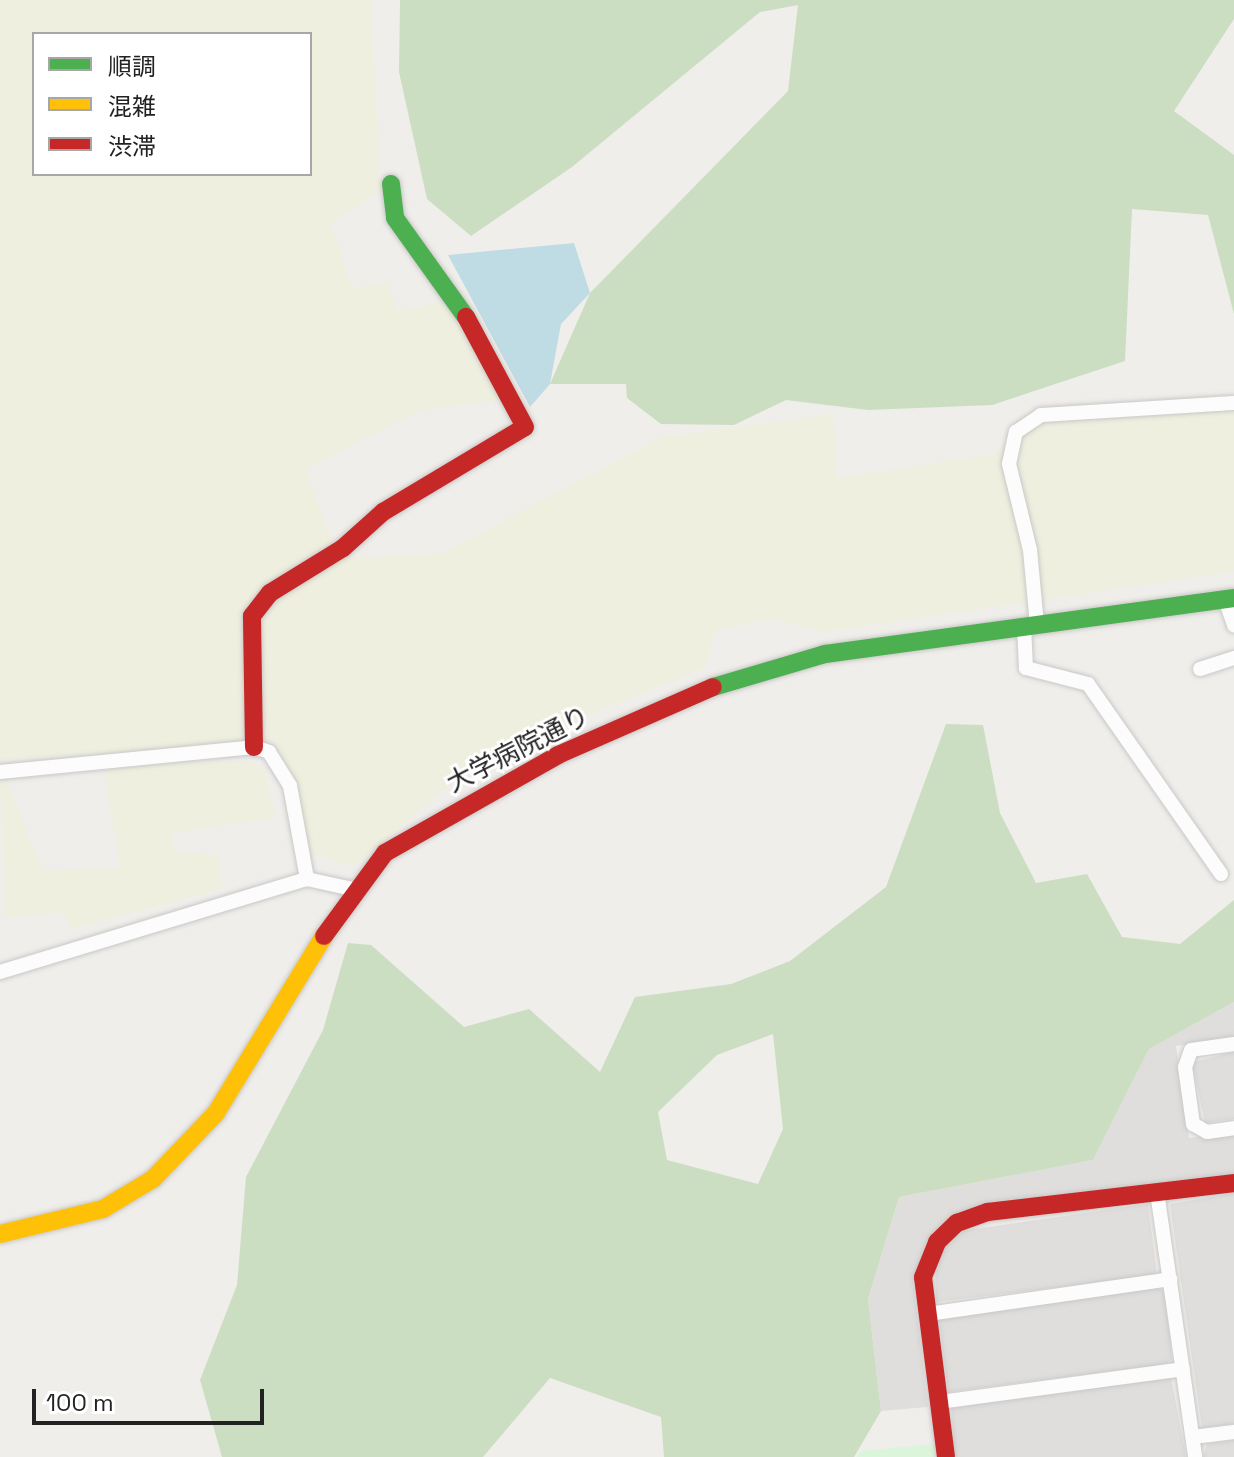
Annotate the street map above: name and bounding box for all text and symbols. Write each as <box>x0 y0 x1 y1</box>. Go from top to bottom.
legend <box>32 32 312 176</box>
text: 順調 <box>108 51 156 82</box>
text: 混雑 <box>108 91 156 122</box>
text: 渋滞 <box>108 131 156 162</box>
street label: 大学病院通り <box>441 701 595 799</box>
scale bar <box>36 1373 268 1423</box>
text: 100 m <box>46 1387 114 1418</box>

